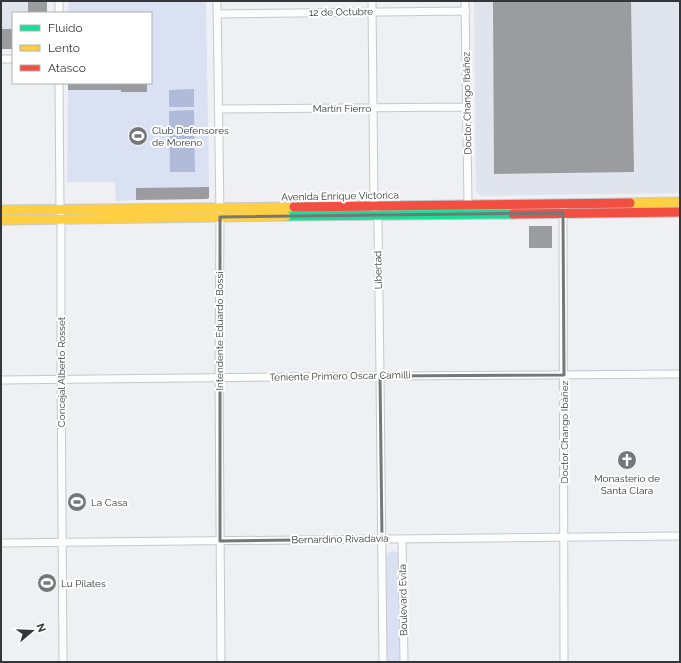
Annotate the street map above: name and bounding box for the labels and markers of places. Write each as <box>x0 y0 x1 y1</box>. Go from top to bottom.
sports icon: Club Defensores de Moreno <box>127 125 149 147</box>
place label: Club Defensores de Moreno <box>152 125 229 148</box>
church icon: Monasterio de Santa Clara <box>616 449 638 471</box>
place label: Monasterio de Santa Clara <box>594 473 660 496</box>
sports icon: La Casa <box>66 491 88 513</box>
place label: La Casa <box>91 497 127 508</box>
sports icon: Lu Pilates <box>36 572 58 594</box>
place label: Lu Pilates <box>61 578 106 589</box>

